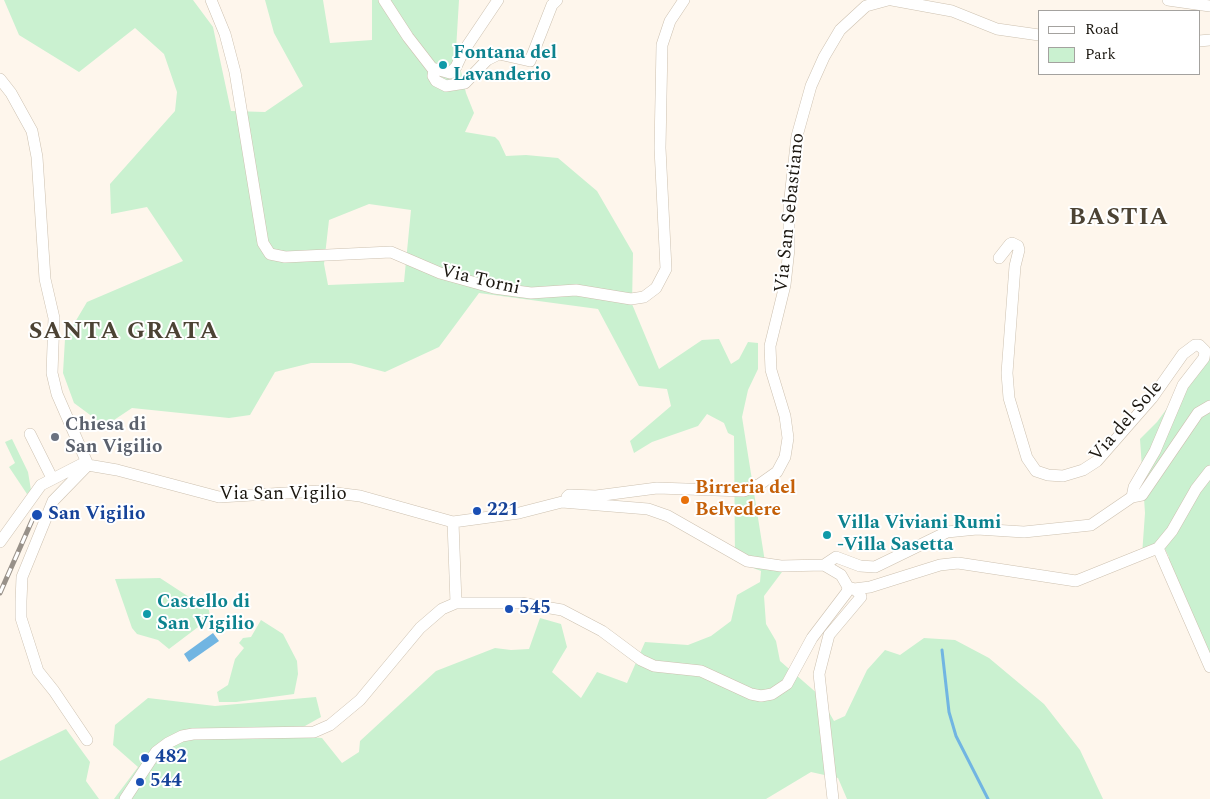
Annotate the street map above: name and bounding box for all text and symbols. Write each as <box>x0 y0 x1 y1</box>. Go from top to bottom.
legend <box>1038 10 1200 75</box>
text: Road <box>1085 18 1119 41</box>
place label: Fontana del Lavanderio <box>453 43 557 87</box>
text: Park <box>1085 43 1116 66</box>
marker: Fontana del Lavanderio <box>437 59 449 71</box>
street label: Via San Sebastiano <box>771 132 811 294</box>
district label: BASTIA <box>1068 205 1170 233</box>
street label: Via Torni <box>438 261 522 301</box>
district label: SANTA GRATA <box>27 319 221 347</box>
street label: Via del Sole <box>1086 377 1168 467</box>
place label: Chiesa di San Vigilio <box>65 415 162 459</box>
marker: Chiesa di San Vigilio <box>49 431 61 443</box>
place label: Birreria del Belvedere <box>695 478 796 522</box>
street label: Via San Vigilio <box>219 484 347 506</box>
marker: Birreria del Belvedere <box>679 494 691 506</box>
place label: 221 <box>487 500 519 522</box>
place label: San Vigilio <box>48 504 145 526</box>
marker: 221 <box>471 505 483 517</box>
marker: San Vigilio <box>30 508 44 522</box>
place label: Villa Viviani Rumi -Villa Sasetta <box>837 513 1001 557</box>
marker: Villa Viviani Rumi -Villa Sasetta <box>821 529 833 541</box>
place label: Castello di San Vigilio <box>157 592 254 636</box>
place label: 545 <box>519 598 551 620</box>
marker: 545 <box>503 603 515 615</box>
marker: Castello di San Vigilio <box>141 608 153 620</box>
place label: 482 <box>155 747 187 769</box>
marker: 482 <box>139 752 151 764</box>
place label: 544 <box>150 771 182 793</box>
marker: 544 <box>134 776 146 788</box>

